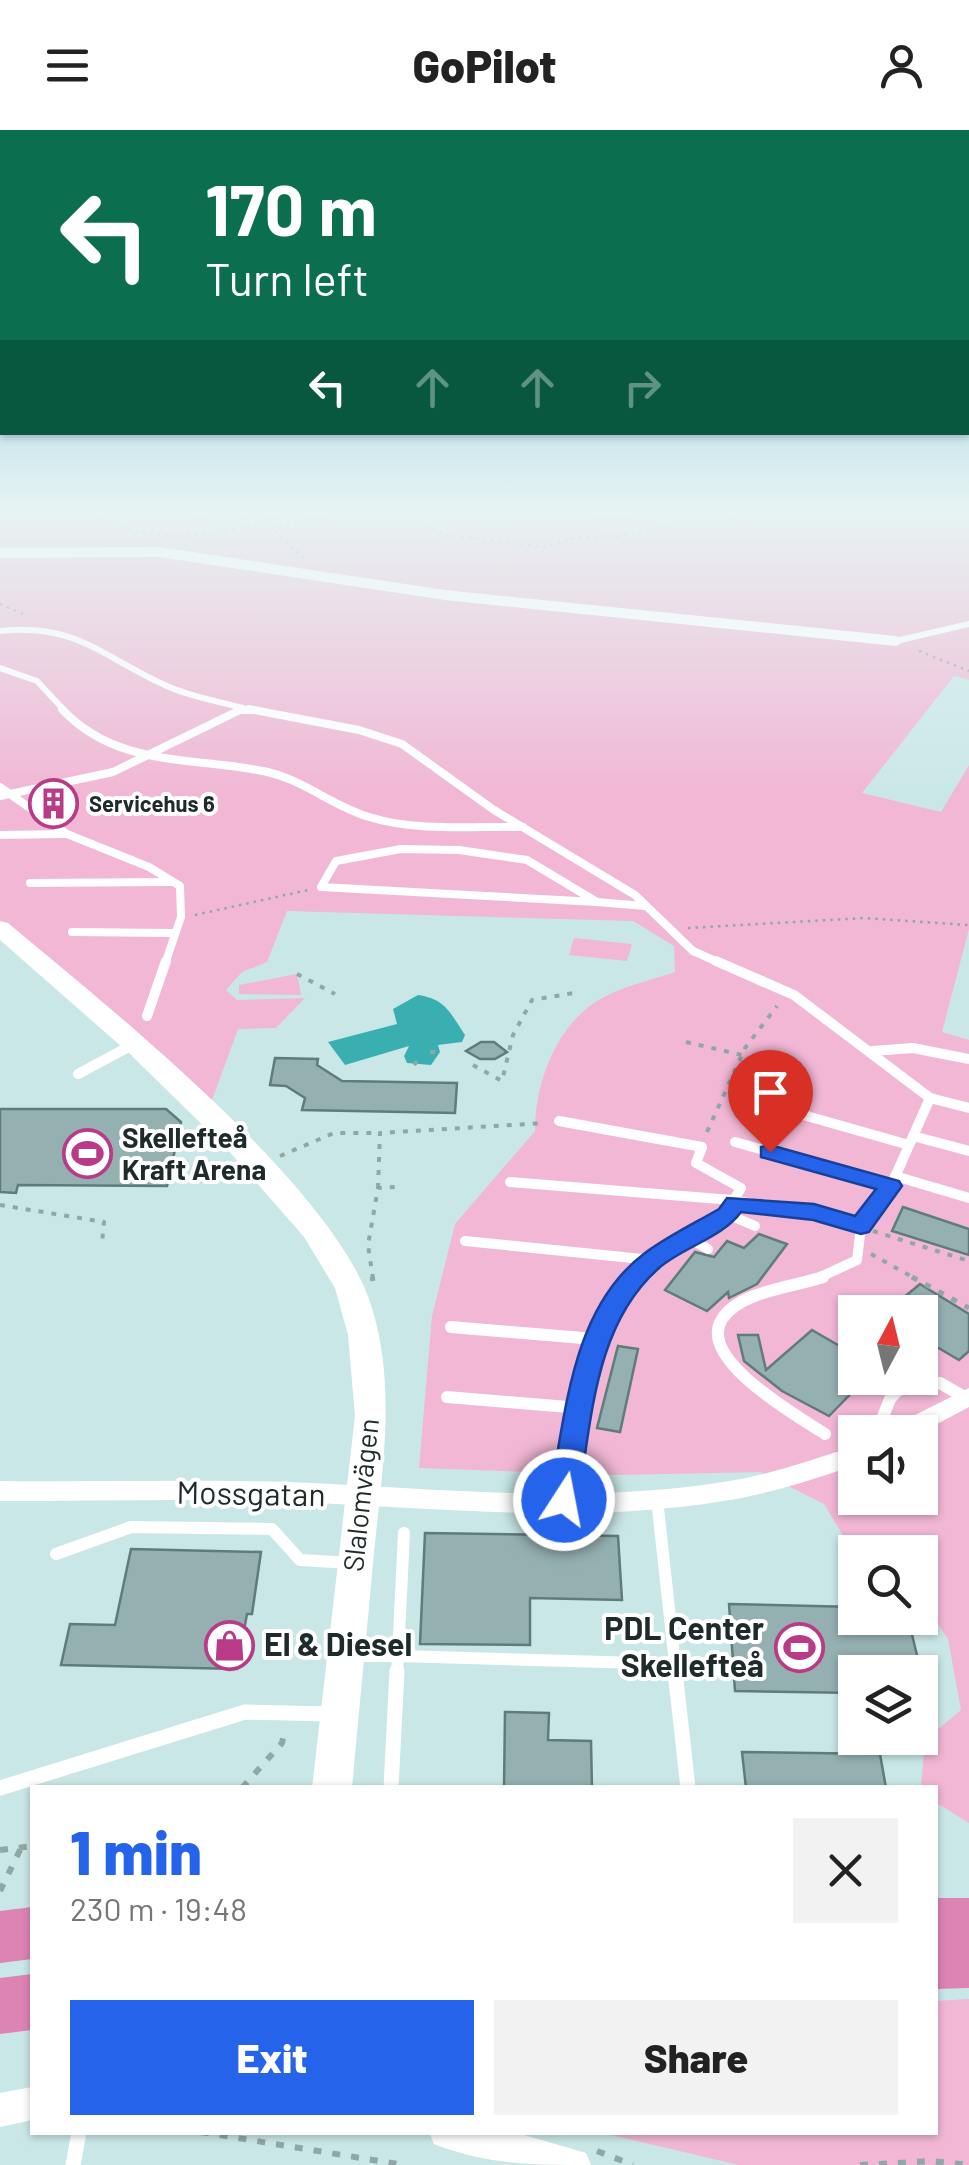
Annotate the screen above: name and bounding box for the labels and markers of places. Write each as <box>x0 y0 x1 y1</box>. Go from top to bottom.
building icon: Servicehus 6 <box>28 778 80 830</box>
place label: Servicehus 6 <box>89 790 215 816</box>
pin <box>728 1050 813 1153</box>
place label: Skellefteå Kraft Arena <box>122 1120 266 1186</box>
sports icon: Skellefteå Kraft Arena <box>61 1128 113 1180</box>
place label: PDL Center Skellefteå <box>604 1608 764 1683</box>
shop icon: El & Diesel <box>203 1619 255 1671</box>
sports icon: PDL Center Skellefteå <box>773 1621 825 1673</box>
place label: El & Diesel <box>264 1624 412 1662</box>

